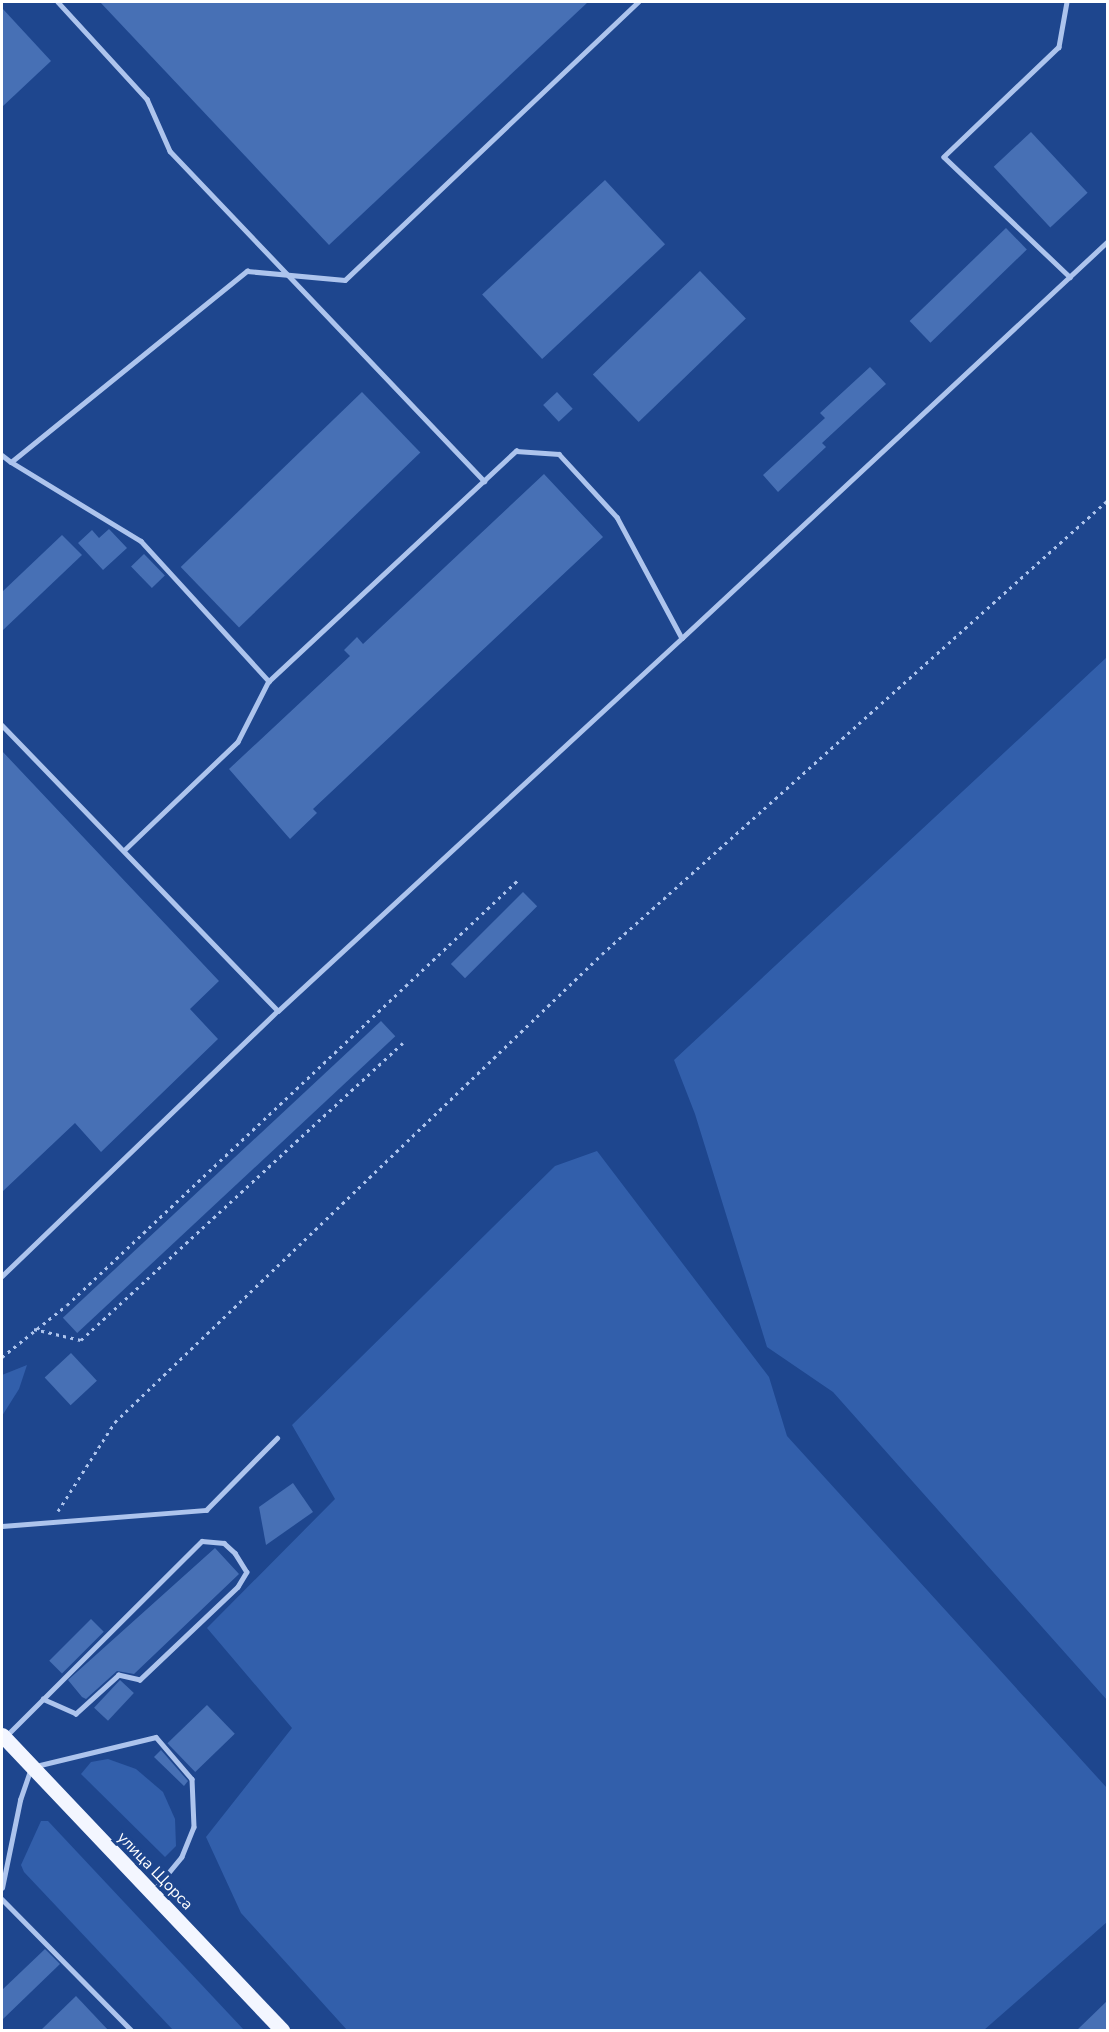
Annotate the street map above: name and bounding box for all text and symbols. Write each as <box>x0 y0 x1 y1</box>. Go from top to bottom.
street label: улица Щорса <box>113 1828 197 1914</box>

